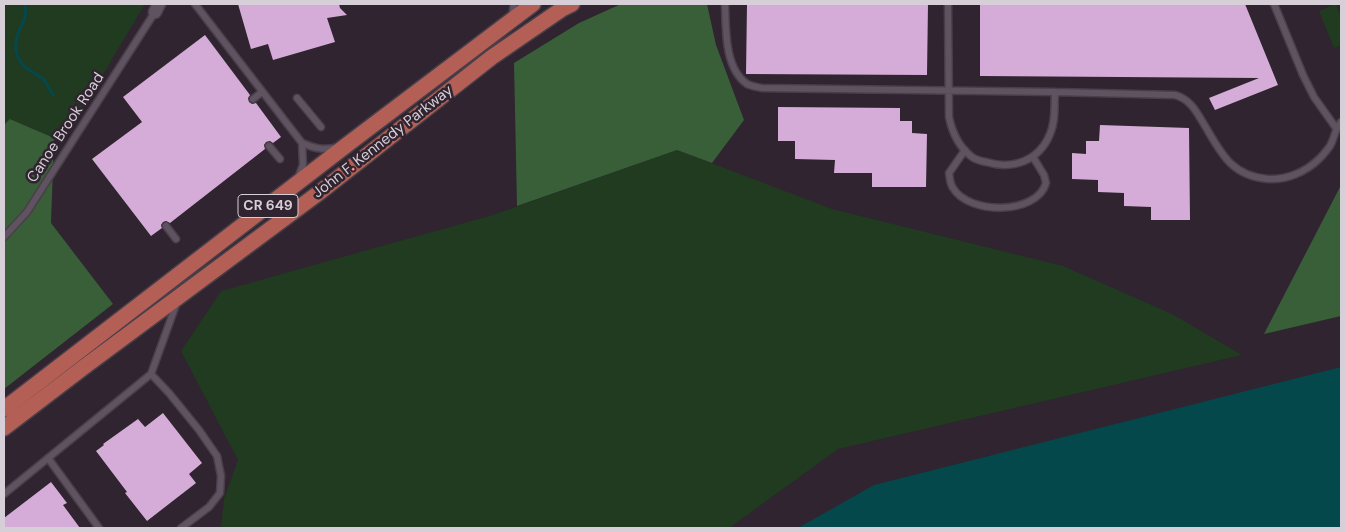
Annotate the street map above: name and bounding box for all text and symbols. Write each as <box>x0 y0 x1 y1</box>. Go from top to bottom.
street label: Canoe Brook Road <box>24 70 108 186</box>
street label: John F. Kennedy Parkway <box>309 82 457 202</box>
road number: CR 649 <box>238 195 298 218</box>

